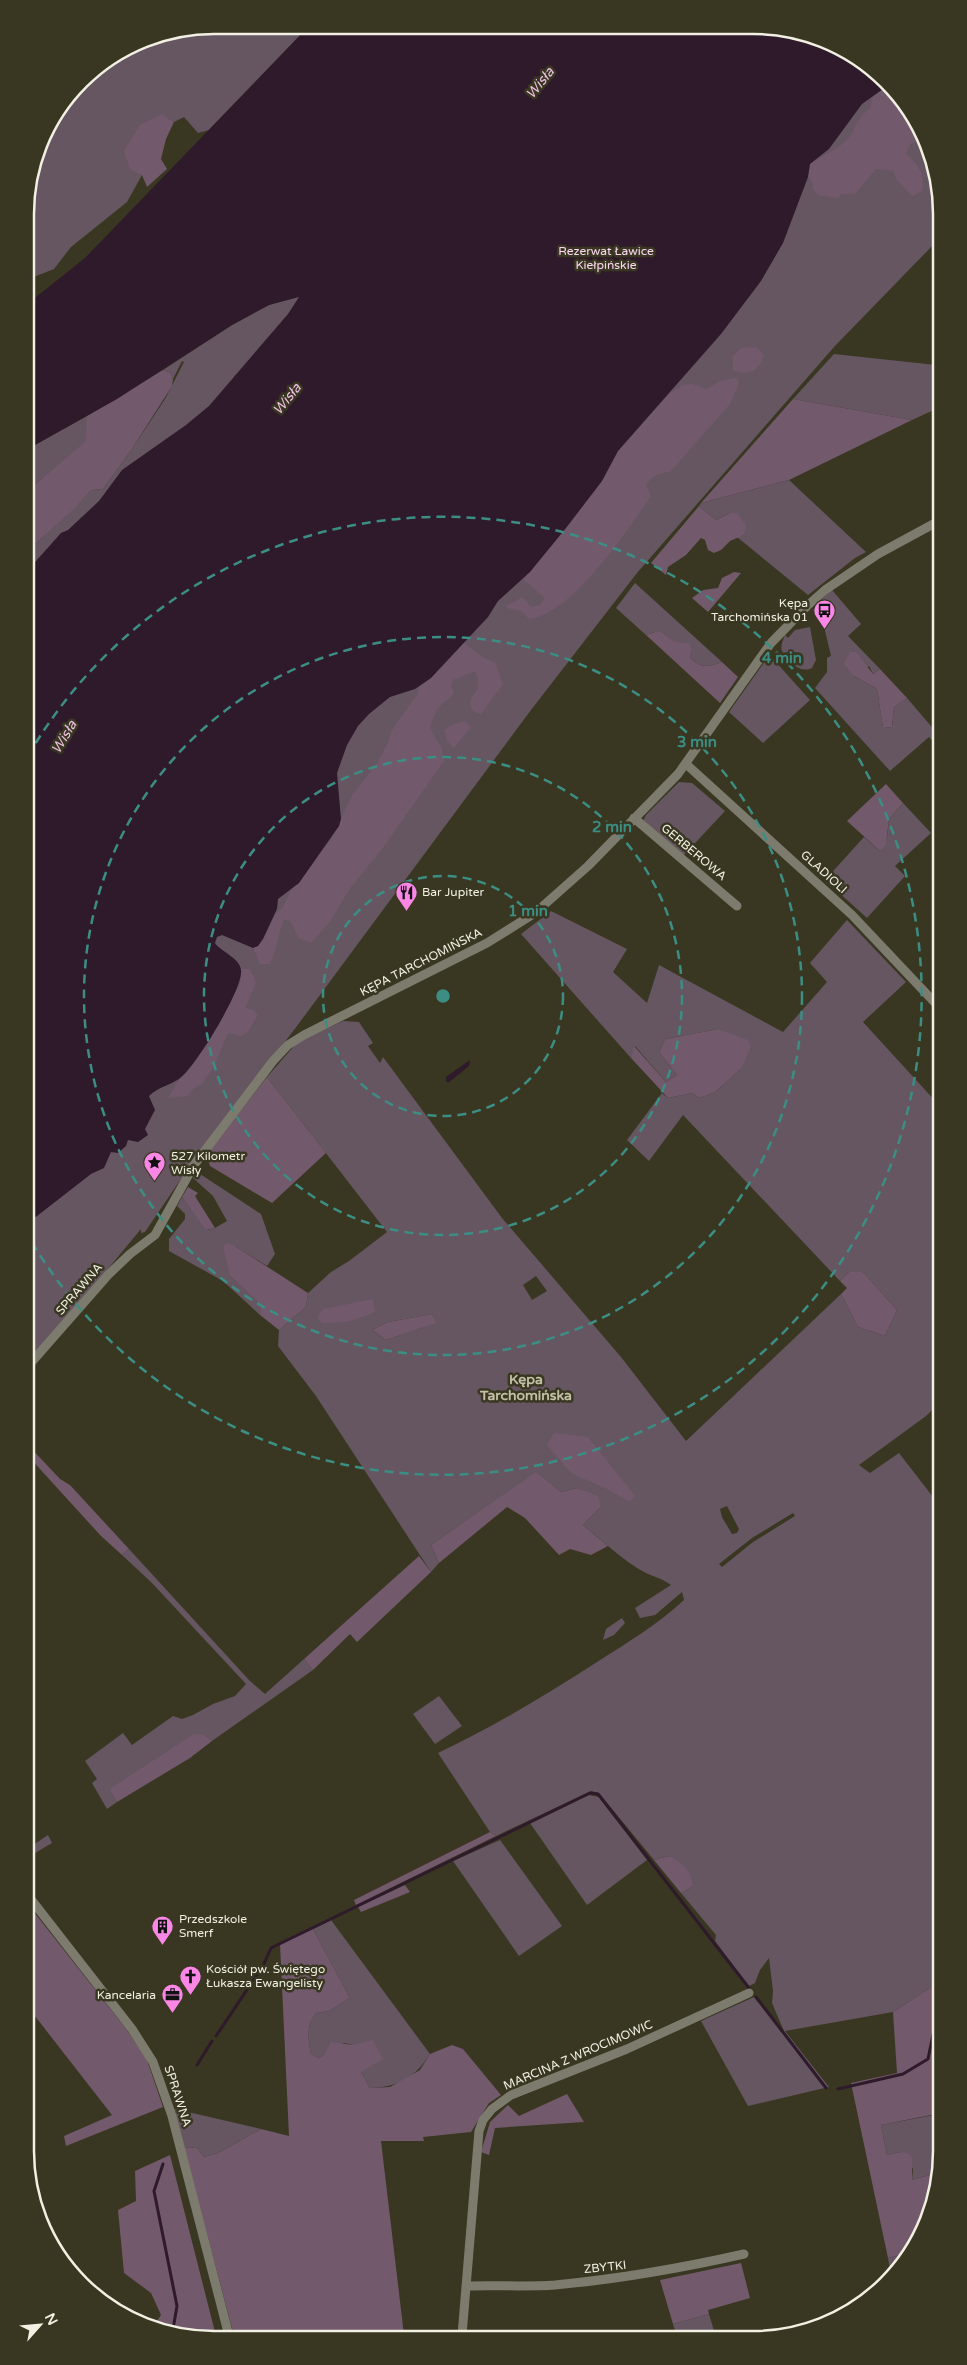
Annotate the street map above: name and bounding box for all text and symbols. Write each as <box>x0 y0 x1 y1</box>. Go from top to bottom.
water label: Wisła <box>522 63 559 102</box>
park label: Rezerwat Ławice Kiełpińskie <box>558 244 654 272</box>
water label: Wisła <box>269 379 306 418</box>
place label: Kępa Tarchomińska 01 <box>711 596 808 624</box>
bus stop icon: Kępa Tarchomińska 01 <box>812 598 836 629</box>
text: 4 min <box>762 649 802 667</box>
water label: Wisła <box>48 716 81 757</box>
text: 3 min <box>677 733 717 751</box>
text: 2 min <box>592 818 632 836</box>
street label: GERBEROWA <box>659 821 729 883</box>
street label: GLADIOLI <box>798 848 850 896</box>
restaurant icon: Bar Jupiter <box>394 880 418 911</box>
place label: Bar Jupiter <box>422 885 485 899</box>
text: 1 min <box>508 902 548 920</box>
street label: KĘPA TARCHOMIŃSKA <box>358 925 484 999</box>
centre of rings <box>434 987 452 1005</box>
place label: 527 Kilometr Wisły <box>171 1149 245 1177</box>
place icon: 527 Kilometr Wisły <box>143 1151 167 1182</box>
street label: SPRAWNA <box>53 1260 105 1318</box>
district label: Kępa Tarchomińska <box>479 1371 572 1404</box>
place label: Przedszkole Smerf <box>179 1912 247 1940</box>
building icon: Przedszkole Smerf <box>151 1914 175 1945</box>
place label: Kościół pw. Świętego Łukasza Ewangelisty <box>206 1962 325 1990</box>
church icon: Kościół pw. Świętego Łukasza Ewangelisty <box>178 1964 202 1995</box>
office icon: Kancelaria <box>160 1983 184 2014</box>
place label: Kancelaria <box>97 1988 156 2002</box>
street label: MARCINA Z WROCIMOWIC <box>501 2017 655 2093</box>
street label: SPRAWNA <box>162 2064 195 2128</box>
street label: ZBYTKI <box>583 2258 627 2276</box>
north arrow <box>15 2300 65 2350</box>
text: N <box>41 2310 61 2328</box>

